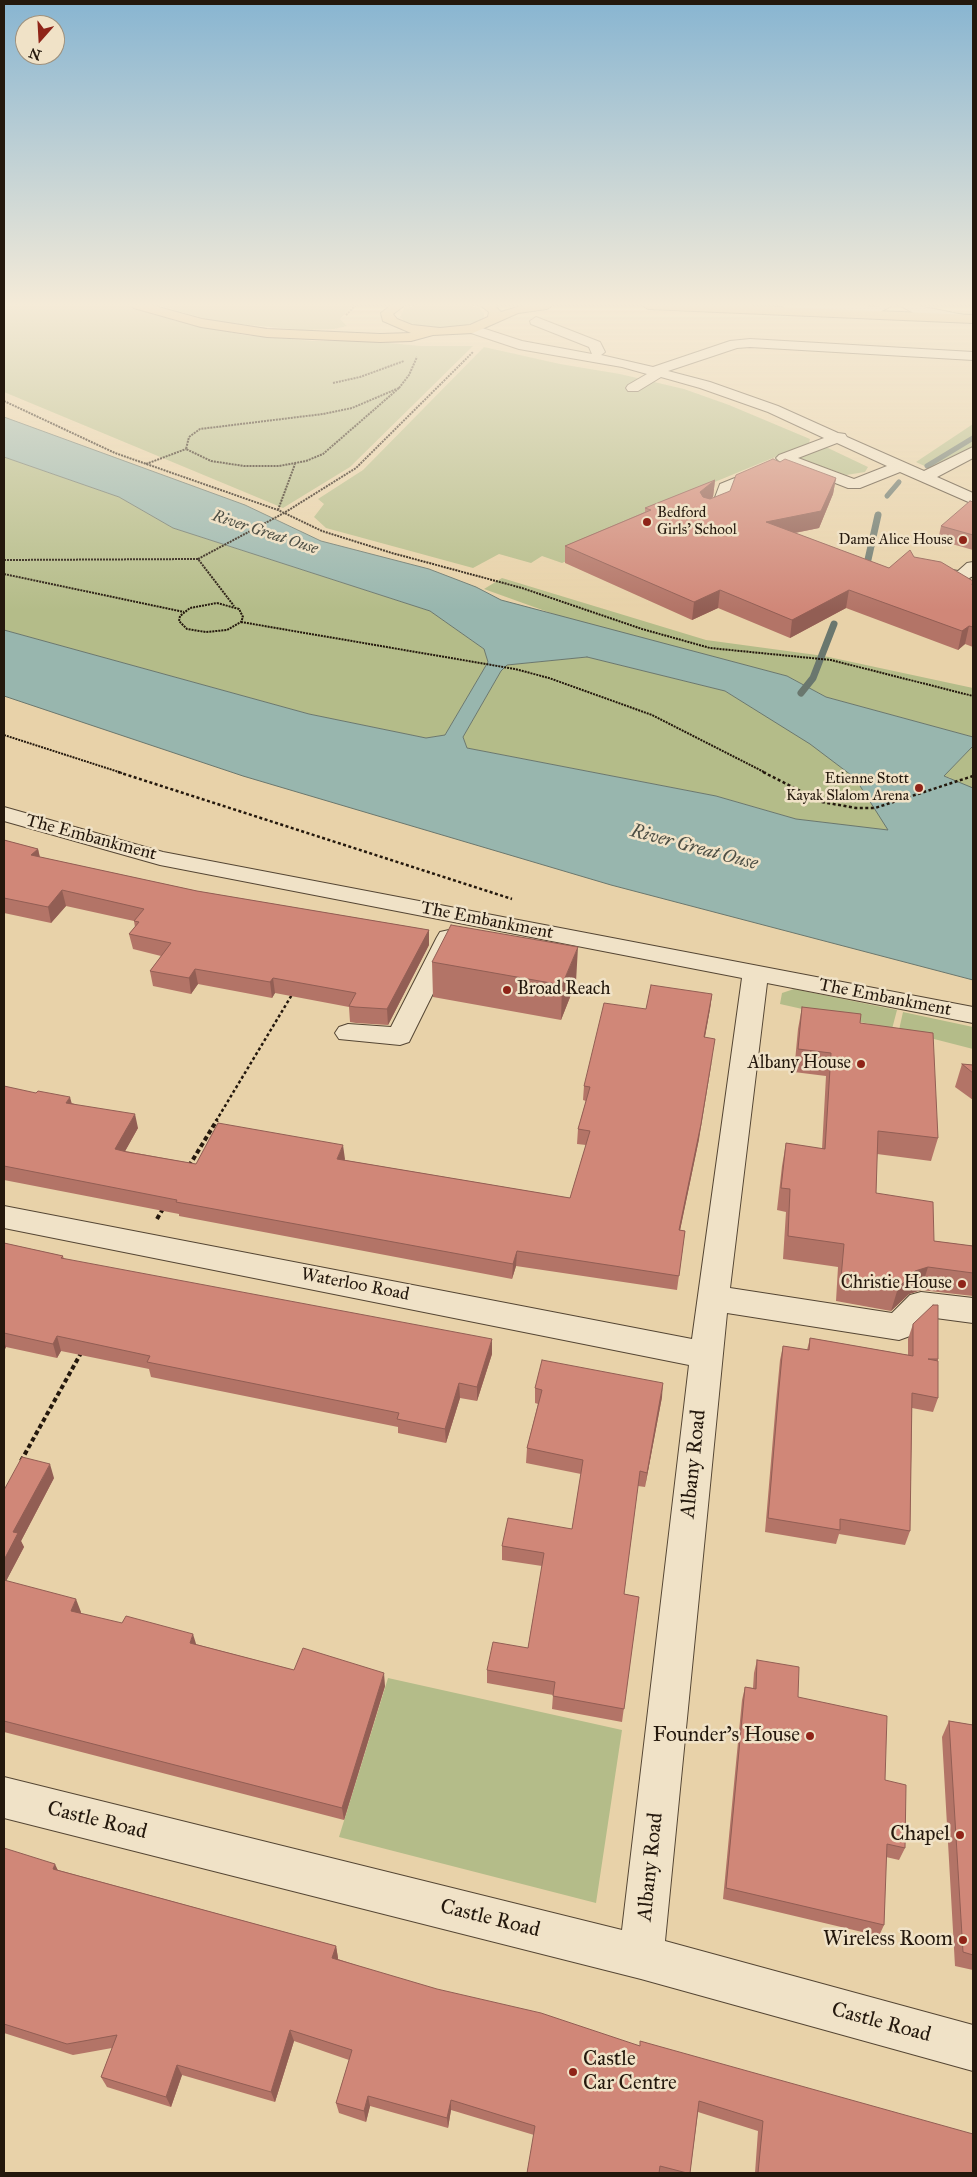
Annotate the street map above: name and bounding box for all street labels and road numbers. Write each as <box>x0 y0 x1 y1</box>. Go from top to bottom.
street label: The Embankment <box>23 810 159 866</box>
street label: The Embankment <box>419 898 555 944</box>
street label: The Embankment <box>817 975 953 1021</box>
street label: Waterloo Road <box>299 1264 411 1306</box>
street label: Albany Road <box>676 1408 712 1520</box>
street label: Castle Road <box>45 1796 149 1846</box>
street label: Albany Road <box>633 1811 669 1923</box>
street label: Castle Road <box>438 1894 542 1944</box>
street label: Castle Road <box>829 1998 933 2048</box>

